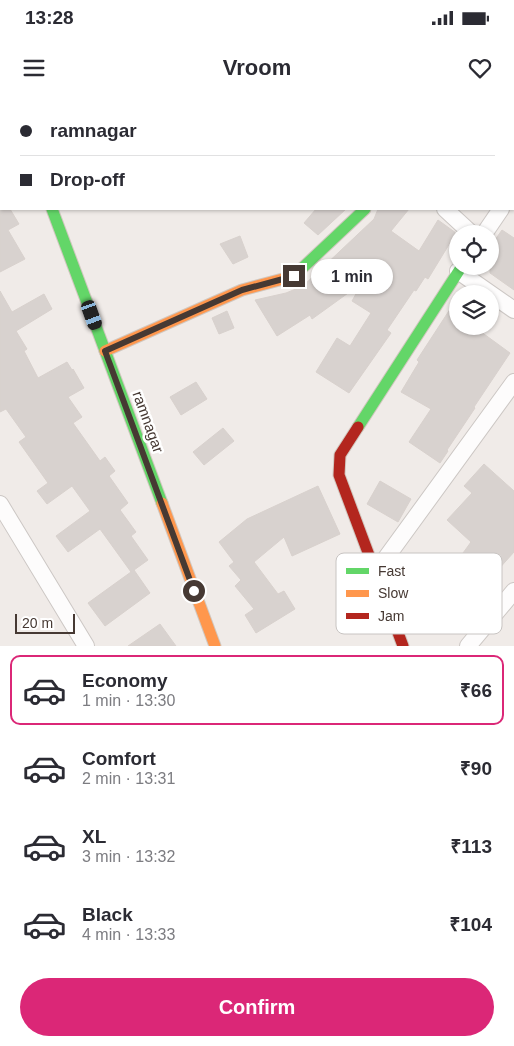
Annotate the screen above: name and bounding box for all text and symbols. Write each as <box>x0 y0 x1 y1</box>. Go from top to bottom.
text: 13:28 <box>25 7 74 28</box>
icon: menu <box>20 54 48 82</box>
icon: heart <box>466 54 494 82</box>
text: Vroom <box>223 55 291 80</box>
text: ramnagar <box>50 120 137 141</box>
text: Drop-off <box>50 169 125 190</box>
map controls <box>449 225 499 335</box>
button: locate <box>449 225 499 275</box>
callout: 1 min <box>312 258 394 294</box>
route end <box>283 265 305 287</box>
text: 1 min <box>331 268 373 285</box>
button: layers <box>449 285 499 335</box>
car <box>79 298 104 332</box>
street label: ramnagar <box>130 389 167 455</box>
legend <box>336 553 502 634</box>
text: Fast <box>378 563 405 579</box>
route start <box>183 580 205 602</box>
text: Slow <box>378 585 409 601</box>
text: Jam <box>378 608 404 624</box>
scale bar <box>15 611 75 634</box>
text: 20 m <box>22 615 53 631</box>
icon: car <box>22 668 67 713</box>
text: Economy <box>82 670 168 691</box>
text: ₹66 <box>460 680 492 701</box>
text: 1 min · 13:30 <box>82 692 175 709</box>
icon: car <box>22 746 67 791</box>
text: Comfort <box>82 748 156 769</box>
text: ₹90 <box>460 758 492 779</box>
text: 2 min · 13:31 <box>82 770 175 787</box>
icon: car <box>22 824 67 869</box>
text: XL <box>82 826 106 847</box>
text: ₹113 <box>450 836 492 857</box>
text: 3 min · 13:32 <box>82 848 175 865</box>
icon: car <box>22 902 67 947</box>
text: Black <box>82 904 133 925</box>
text: ₹104 <box>449 914 492 935</box>
text: 4 min · 13:33 <box>82 926 175 943</box>
button: Confirm <box>20 978 494 1036</box>

